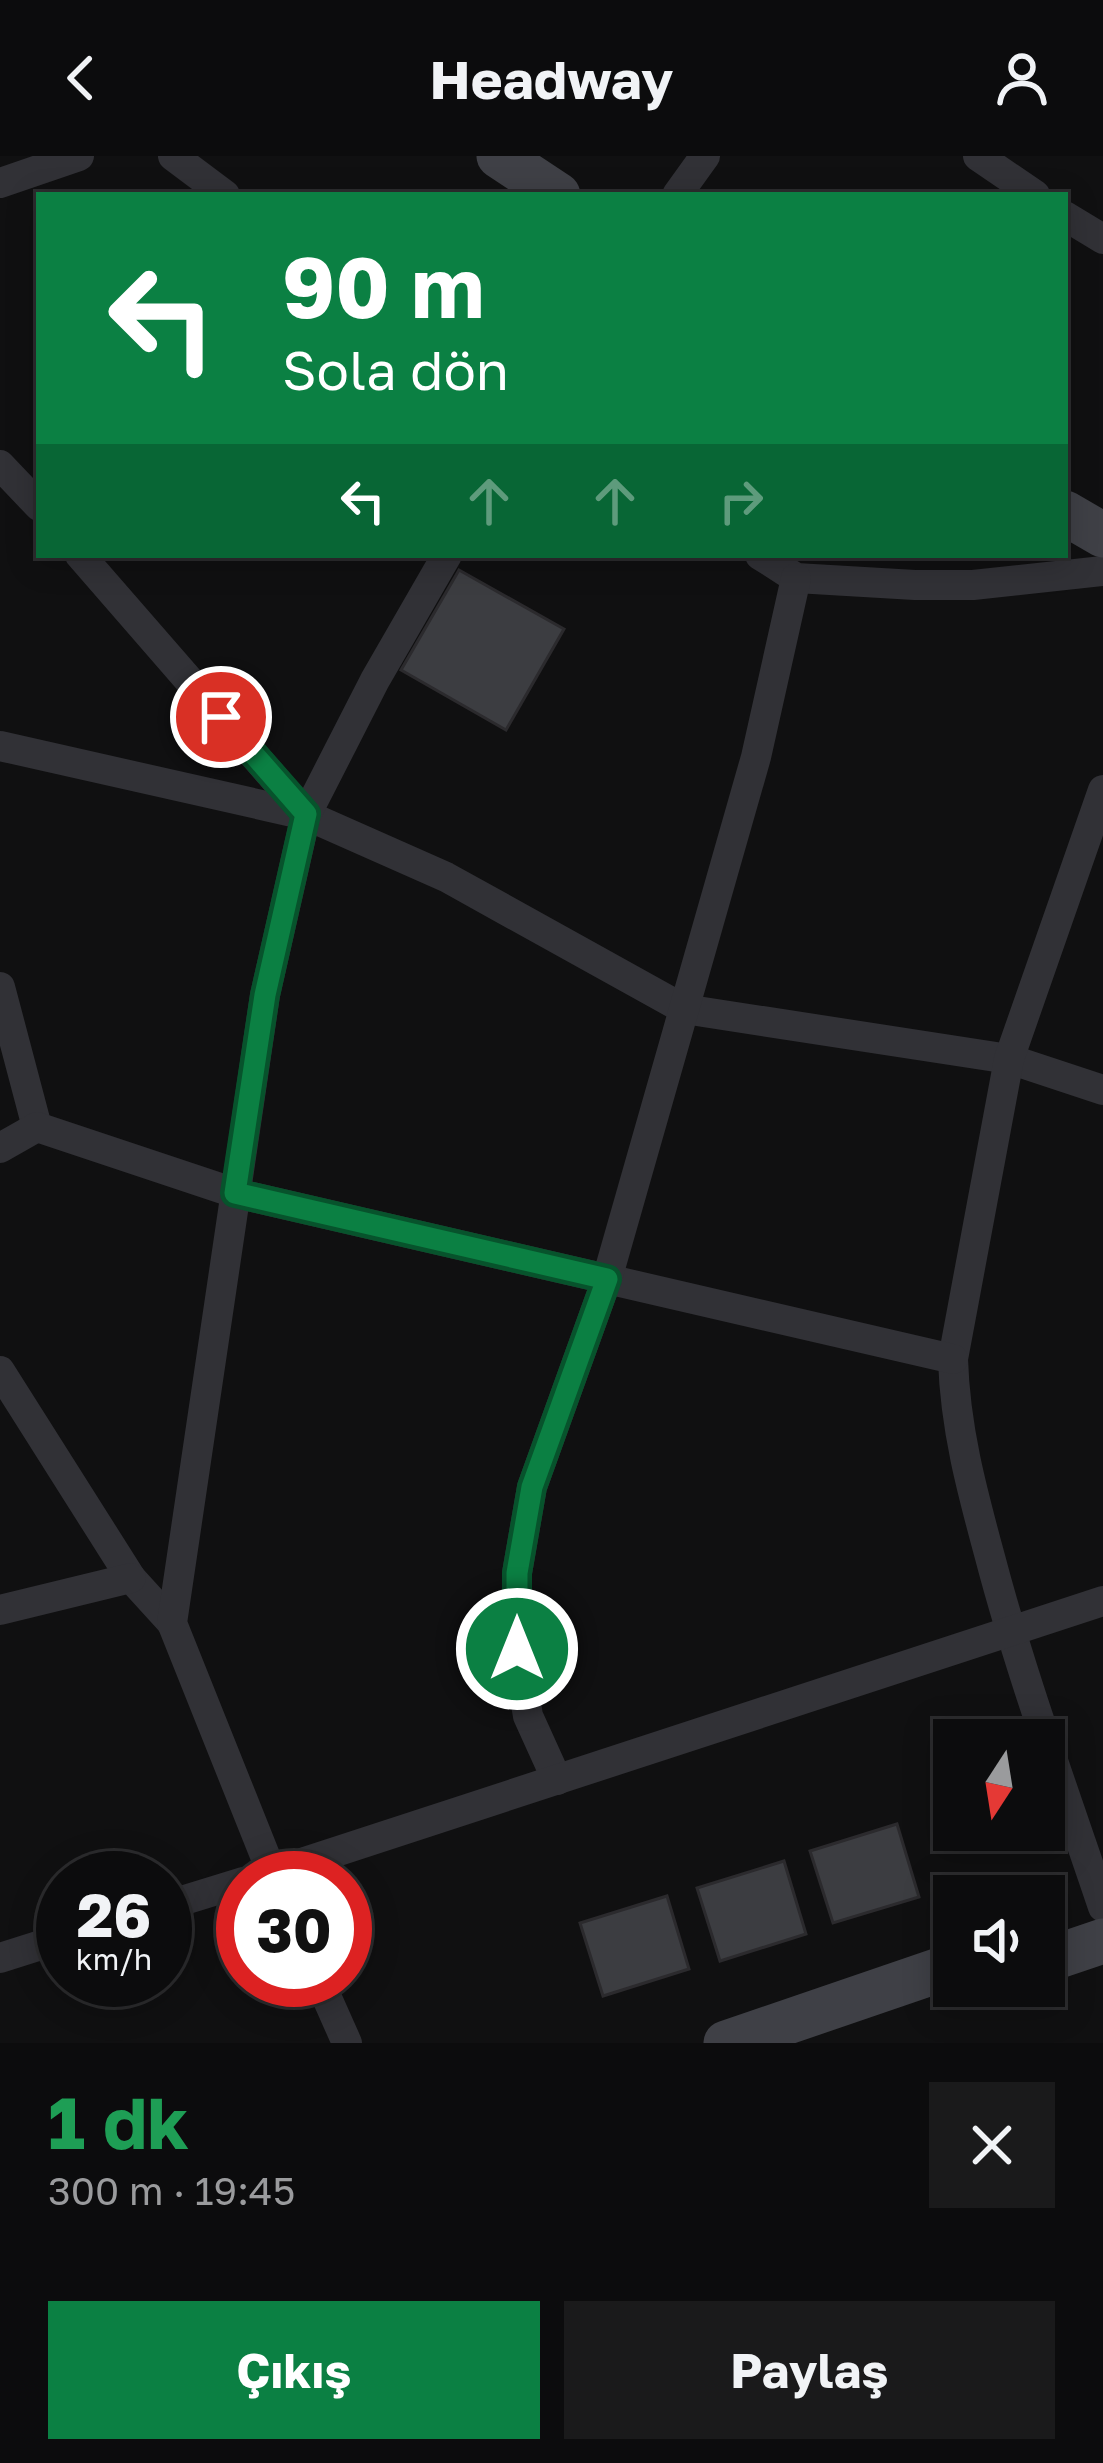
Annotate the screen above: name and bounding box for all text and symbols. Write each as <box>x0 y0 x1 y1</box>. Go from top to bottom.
icon: back <box>48 45 114 111</box>
icon: person <box>989 45 1055 111</box>
text: Headway <box>430 46 673 111</box>
text: 90 m <box>282 236 484 336</box>
icon: left <box>84 240 240 396</box>
text: Sola dön <box>282 337 509 402</box>
icon: left <box>330 468 396 534</box>
icon: ahead <box>456 468 522 534</box>
icon: ahead <box>582 468 648 534</box>
icon: right <box>708 468 774 534</box>
pin <box>170 666 272 768</box>
icon: arrive <box>188 684 254 750</box>
position arrow <box>454 1586 580 1712</box>
north arrow <box>933 1719 1065 1851</box>
map controls <box>933 1719 1065 2007</box>
speed limit sign: 30 <box>216 1851 372 2007</box>
button: sound <box>933 1875 1065 2007</box>
text: 26 <box>77 1878 151 1950</box>
text: km/h <box>76 1941 152 1977</box>
text: 1 dk <box>48 2078 189 2165</box>
button: close <box>929 2082 1055 2208</box>
text: 300 m · 19:45 <box>48 2167 295 2214</box>
button: Çıkış <box>48 2301 540 2439</box>
button: Paylaş <box>564 2301 1055 2439</box>

